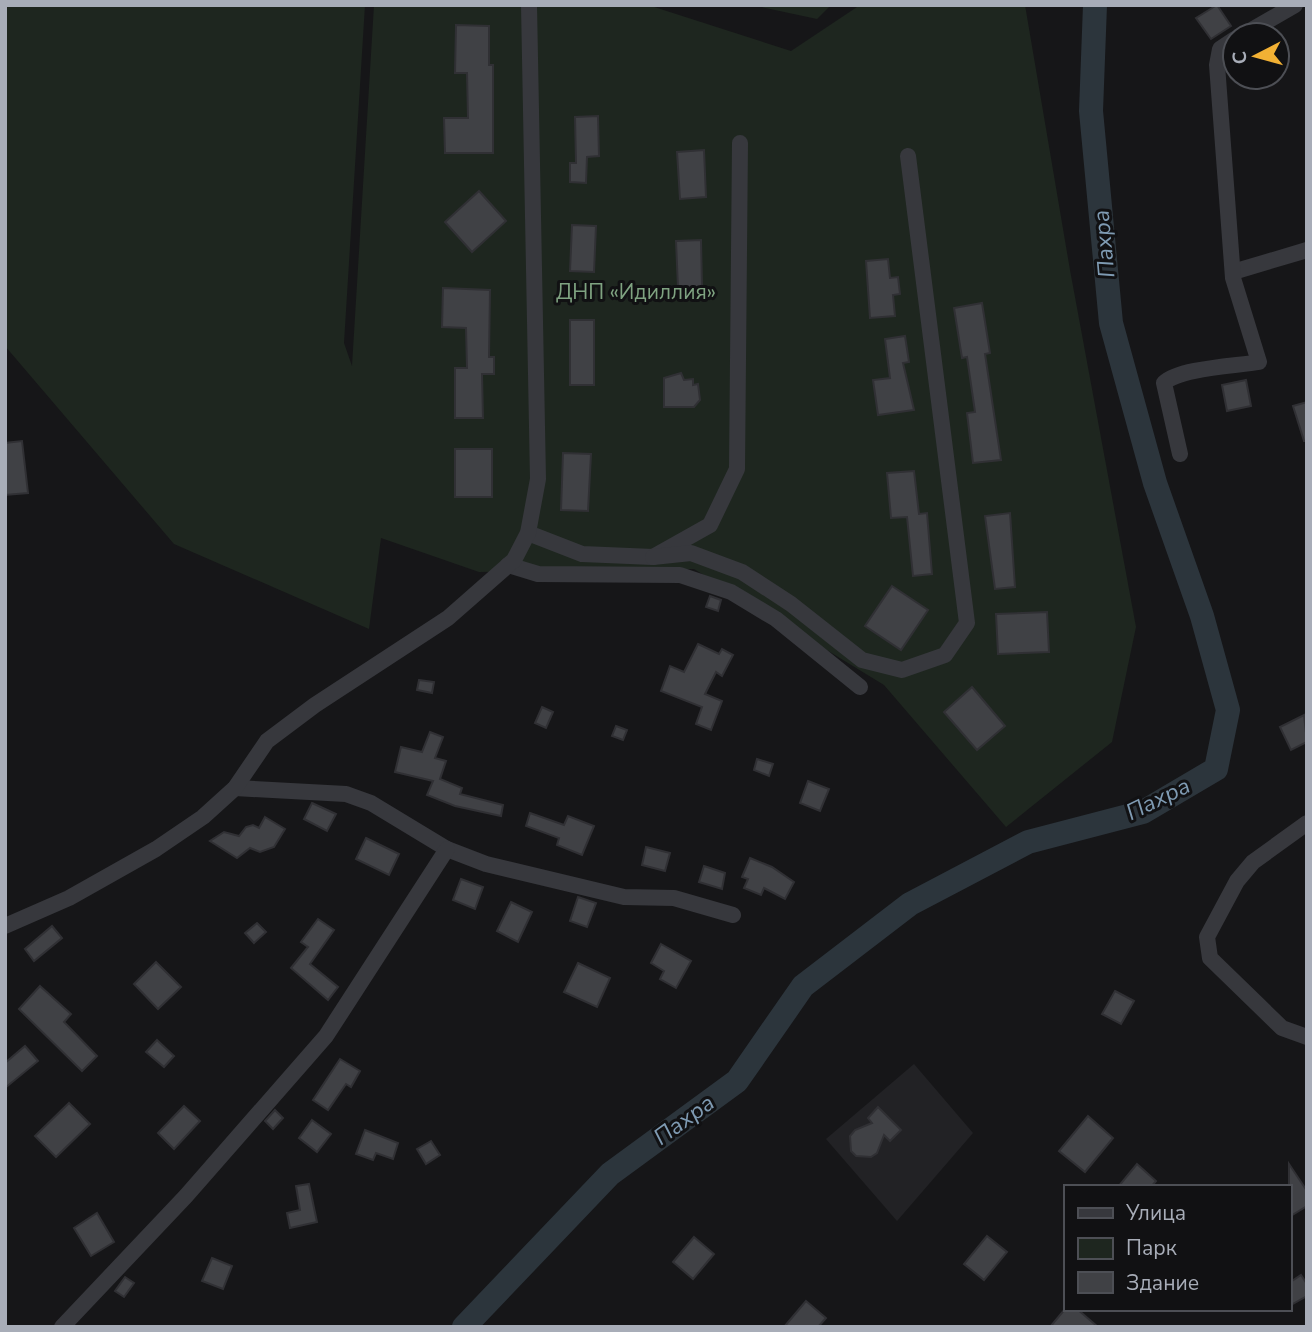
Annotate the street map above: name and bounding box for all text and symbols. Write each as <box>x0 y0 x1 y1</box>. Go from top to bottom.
north arrow <box>1221 21 1291 91</box>
text: С <box>1226 50 1254 65</box>
water label: Пахра <box>1086 209 1122 279</box>
park label: ДНП «Идиллия» <box>556 278 716 306</box>
water label: Пахра <box>1121 770 1195 828</box>
water label: Пахра <box>647 1087 721 1153</box>
legend <box>1064 1185 1291 1311</box>
text: Улица <box>1125 1199 1186 1227</box>
text: Парк <box>1126 1234 1178 1262</box>
text: Здание <box>1126 1269 1199 1297</box>

